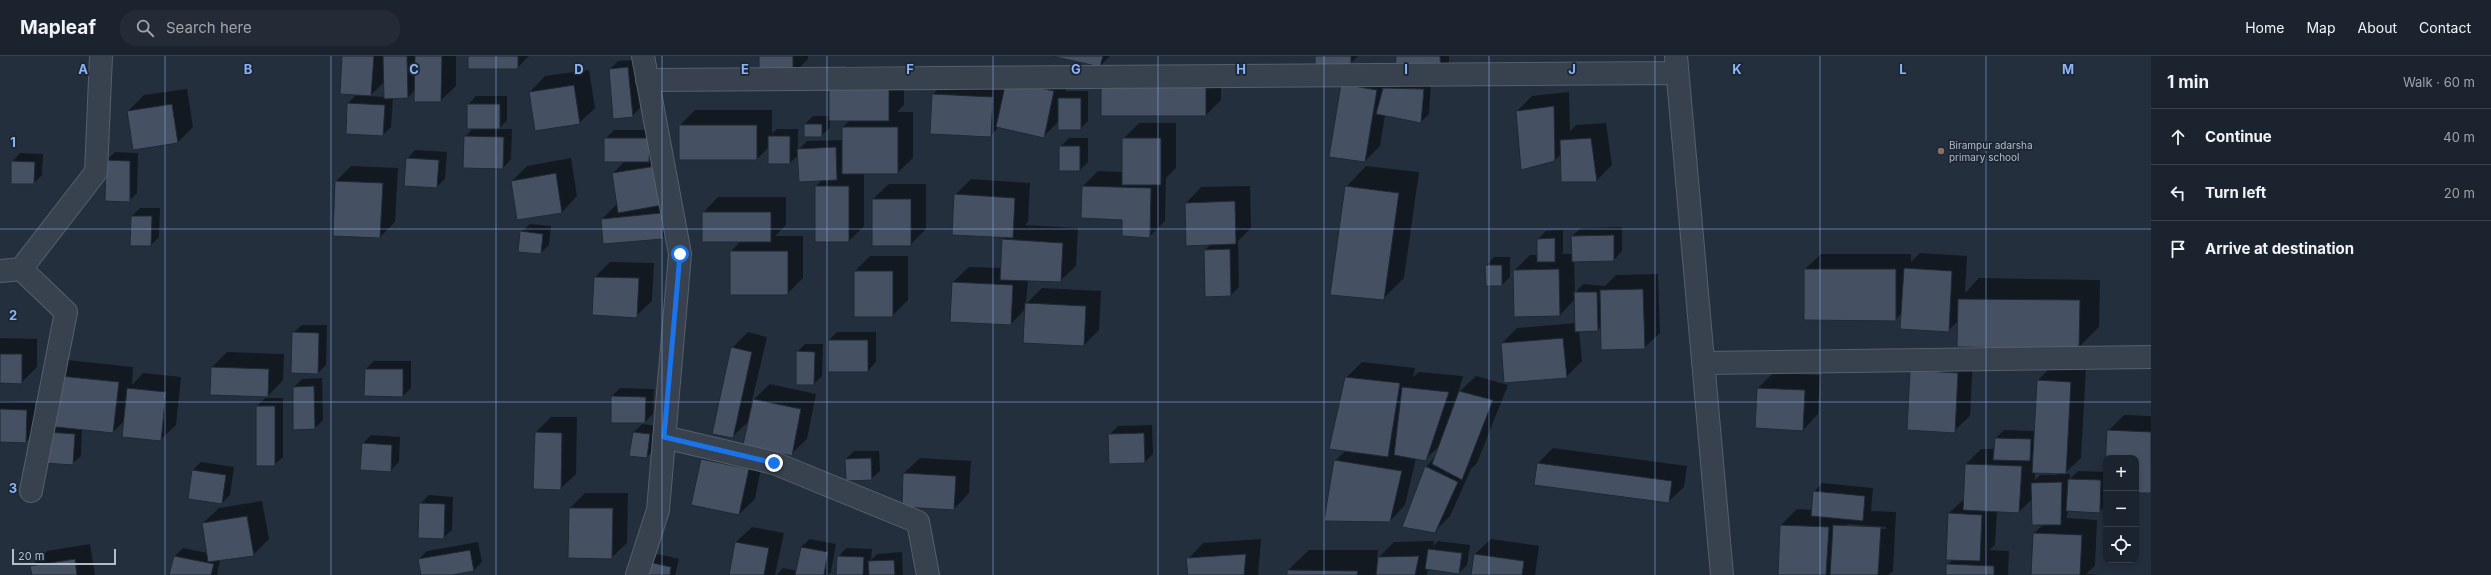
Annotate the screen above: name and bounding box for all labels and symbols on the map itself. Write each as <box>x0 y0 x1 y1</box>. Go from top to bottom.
text: A <box>78 61 88 77</box>
text: B <box>244 61 253 77</box>
text: C <box>409 61 419 77</box>
text: D <box>574 61 584 77</box>
text: E <box>741 61 749 77</box>
text: F <box>906 61 914 77</box>
text: G <box>1071 61 1081 77</box>
text: H <box>1236 61 1246 77</box>
text: I <box>1404 61 1408 77</box>
text: J <box>1568 61 1576 77</box>
text: K <box>1732 61 1742 77</box>
text: L <box>1899 61 1907 77</box>
text: M <box>2062 61 2074 77</box>
text: 1 <box>10 134 16 150</box>
place label: Birampur adarsha primary school <box>1949 139 2033 163</box>
marker: Birampur adarsha primary school <box>1936 146 1946 156</box>
route start <box>671 245 689 263</box>
text: 2 <box>9 307 17 323</box>
route end <box>765 454 783 472</box>
text: 3 <box>9 480 17 496</box>
scale bar <box>12 547 116 566</box>

